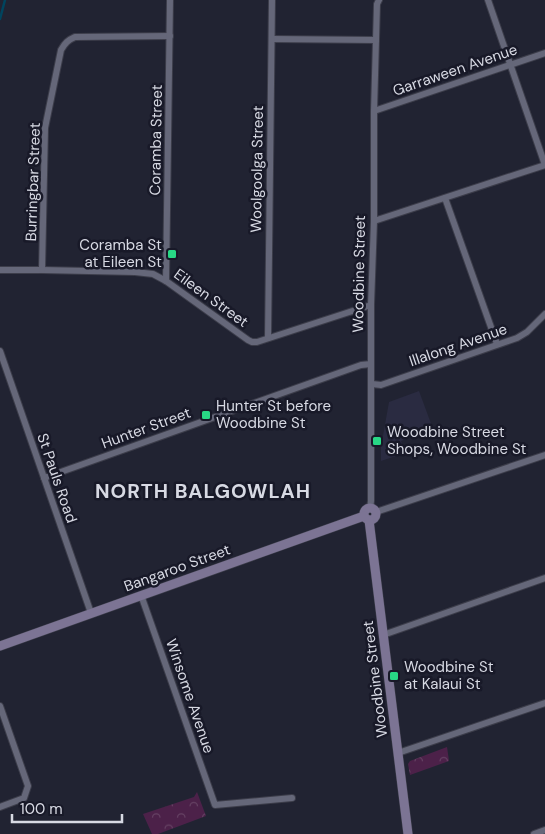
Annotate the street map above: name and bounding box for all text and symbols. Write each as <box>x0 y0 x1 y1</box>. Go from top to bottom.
street label: Garraween Avenue <box>390 39 520 101</box>
street label: Coramba Street <box>145 84 167 196</box>
street label: Woolgoolga Street <box>246 105 268 233</box>
street label: Burringbar Street <box>21 122 45 242</box>
street label: Woodbine Street <box>348 215 370 333</box>
place label: Coramba St at Eileen St <box>79 235 162 272</box>
marker: Coramba St at Eileen St <box>166 248 178 260</box>
street label: Eileen Street <box>170 264 252 332</box>
street label: Illalong Avenue <box>406 319 510 371</box>
place label: Hunter St before Woodbine St <box>216 396 331 433</box>
street label: Hunter Street <box>99 403 194 453</box>
marker: Hunter St before Woodbine St <box>200 409 212 421</box>
place label: Woodbine Street Shops, Woodbine St <box>387 422 527 459</box>
street label: St Pauls Road <box>32 431 82 525</box>
marker: Woodbine Street Shops, Woodbine St <box>371 435 383 447</box>
district label: NORTH BALGOWLAH <box>95 478 311 504</box>
street label: Bangaroo Street <box>121 539 233 597</box>
street label: Woodbine Street <box>358 619 392 739</box>
street label: Winsome Avenue <box>161 636 219 756</box>
place label: Woodbine St at Kalaui St <box>404 657 494 694</box>
marker: Woodbine St at Kalaui St <box>388 670 400 682</box>
scale bar <box>12 792 122 824</box>
text: 100 m <box>20 799 63 819</box>

